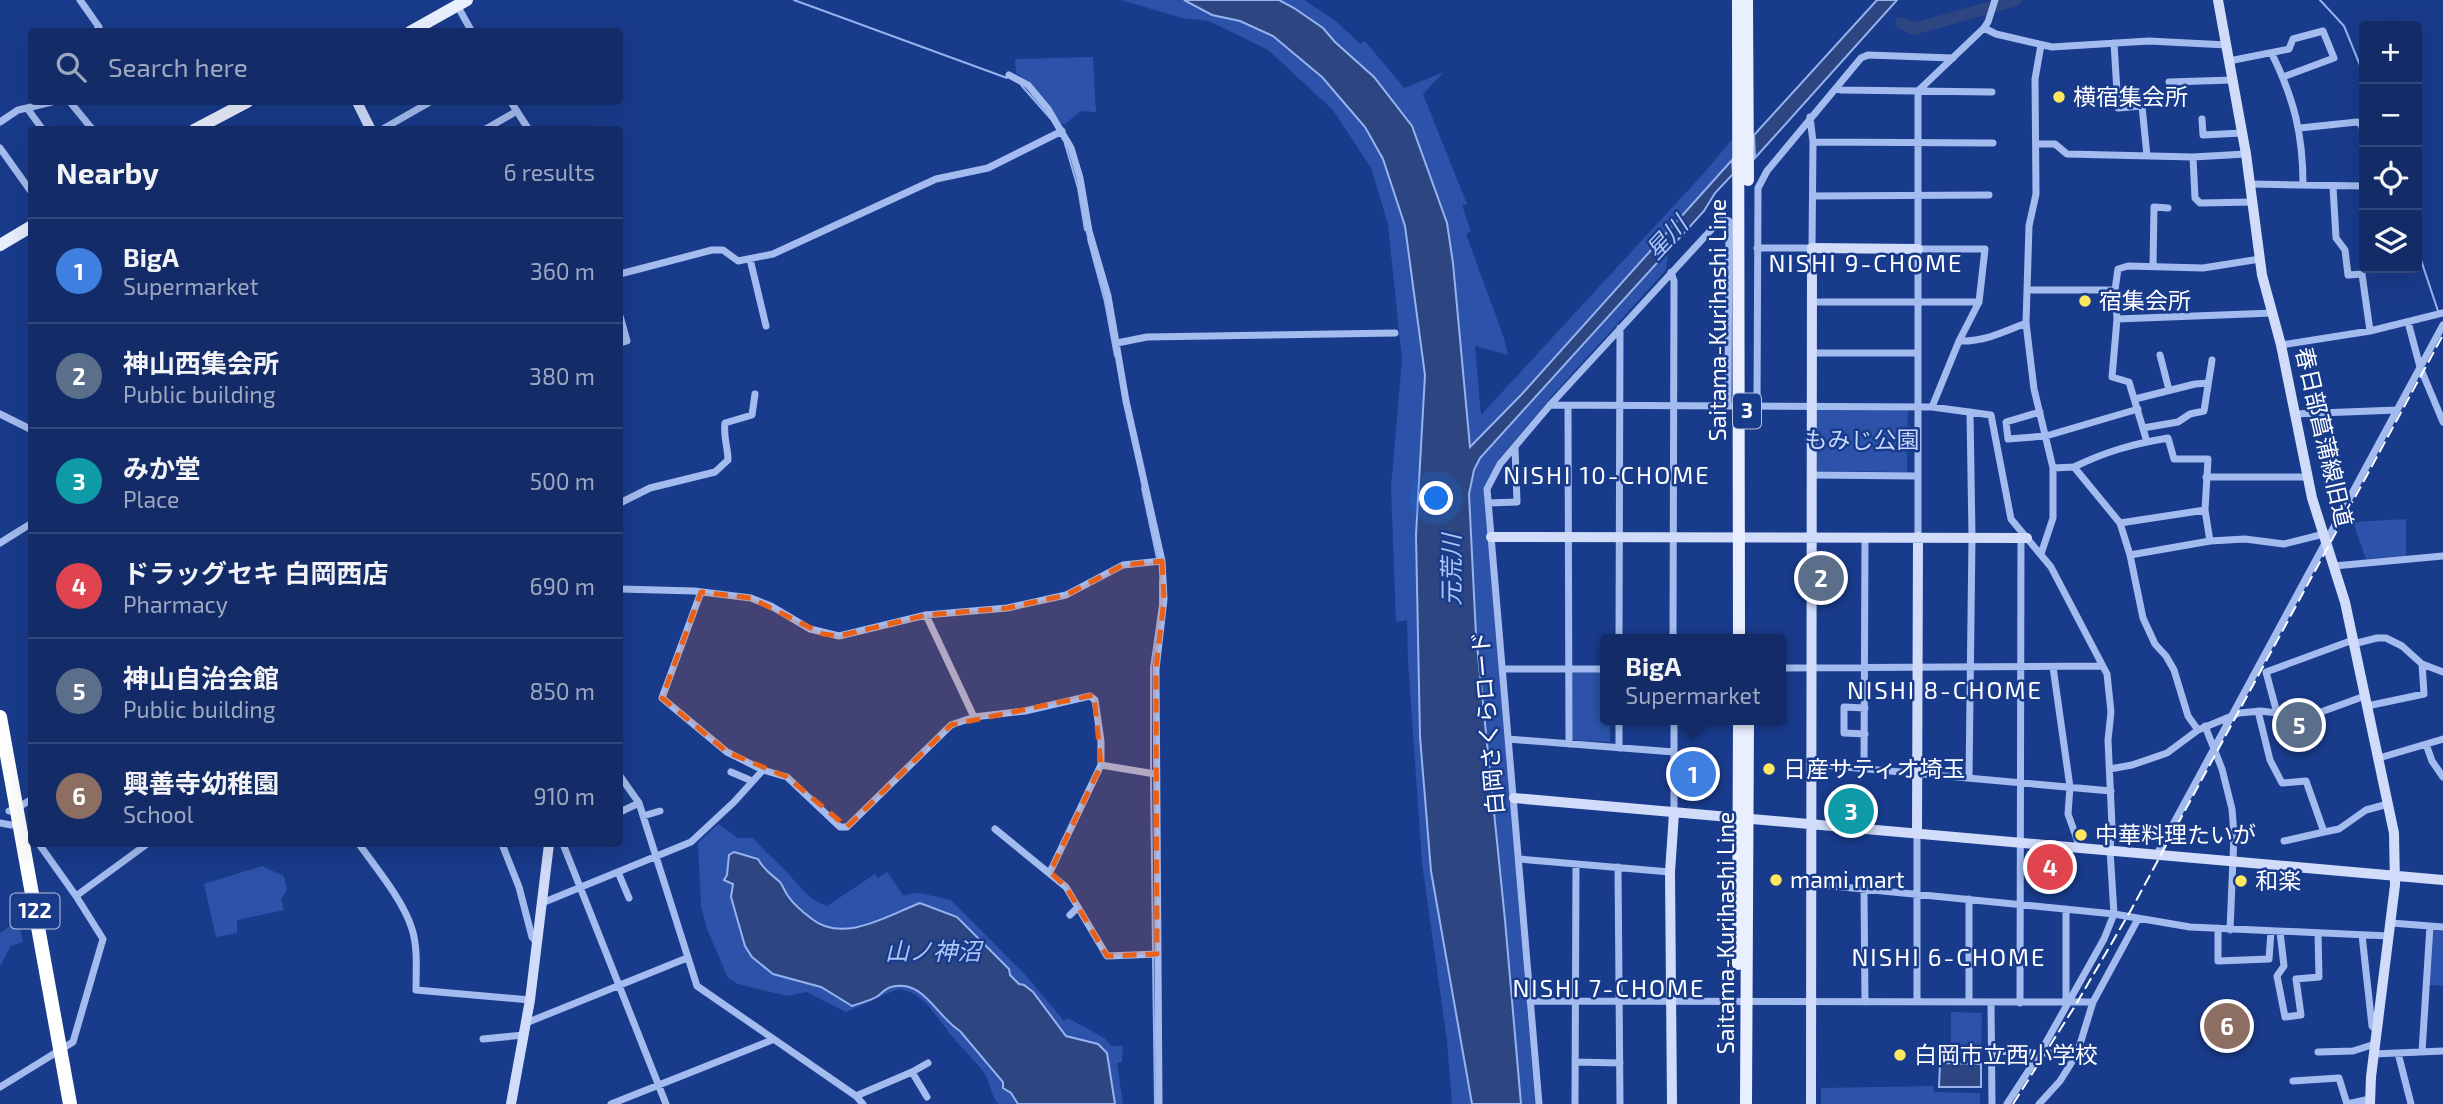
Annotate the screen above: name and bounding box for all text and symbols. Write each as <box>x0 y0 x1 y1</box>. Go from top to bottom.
map controls <box>2359 21 2422 273</box>
button: + <box>2359 21 2422 84</box>
search box <box>28 28 623 105</box>
icon: search <box>52 48 90 86</box>
text: Search here <box>108 51 248 82</box>
place label: 横宿集会所 <box>2073 82 2188 110</box>
button: − <box>2359 84 2422 147</box>
marker: 横宿集会所 <box>2051 89 2067 105</box>
button: locate <box>2359 147 2422 210</box>
text: Nearby <box>56 154 159 190</box>
text: 6 results <box>504 158 595 186</box>
street label: Saitama-Kurihashi Line <box>1703 199 1731 441</box>
water label: 星川 <box>1639 207 1695 264</box>
button: layers <box>2359 210 2422 273</box>
text: BigA <box>123 241 179 272</box>
district label: NISHI 9-CHOME <box>1768 248 1964 277</box>
text: 1 <box>74 257 84 285</box>
text: 360 m <box>530 257 595 285</box>
text: Supermarket <box>123 272 258 300</box>
place label: 宿集会所 <box>2099 286 2191 314</box>
marker: 宿集会所 <box>2077 293 2093 309</box>
street label: 春日部菖蒲線旧道 <box>2291 344 2359 530</box>
text: 神山西集会所 <box>123 347 279 378</box>
text: 2 <box>72 362 86 390</box>
text: 380 m <box>529 362 595 390</box>
text: Public building <box>123 380 276 408</box>
road number: 3 <box>1733 394 1761 428</box>
park label: もみじ公園 <box>1805 425 1920 453</box>
text: みか堂 <box>123 452 201 483</box>
district label: NISHI 10-CHOME <box>1503 460 1711 489</box>
text: 3 <box>72 467 86 495</box>
text: 500 m <box>530 467 595 495</box>
your location <box>1419 481 1453 515</box>
text: Place <box>123 485 179 513</box>
water label: 元荒川 <box>1436 531 1465 606</box>
pin: 2 <box>1798 552 1844 604</box>
text: ドラッグセキ 白岡西店 <box>123 557 389 588</box>
text: 4 <box>72 572 86 600</box>
text: 690 m <box>530 572 595 600</box>
text: Pharmacy <box>123 590 228 618</box>
street label: 白岡さくらロード <box>1465 630 1509 816</box>
popup <box>1600 634 1786 725</box>
text: BigA <box>1625 650 1681 681</box>
text: 神山自治会館 <box>123 662 279 693</box>
district label: NISHI 8-CHOME <box>1847 675 2043 704</box>
text: 5 <box>73 677 85 705</box>
text: 850 m <box>530 677 595 705</box>
text: Supermarket <box>1625 681 1761 709</box>
text: Public building <box>123 695 276 723</box>
pin: 5 <box>2276 699 2322 751</box>
pin: 1 <box>1670 748 1716 800</box>
place label: 日産サティオ埼玉 <box>1783 754 1966 782</box>
marker: 日産サティオ埼玉 <box>1761 761 1777 777</box>
text: 興善寺幼稚園 <box>123 767 279 798</box>
text: 6 <box>72 782 86 810</box>
text: 910 m <box>534 782 595 810</box>
pin: 3 <box>1828 785 1874 837</box>
text: School <box>123 800 193 828</box>
street label: Saitama-Kurihashi Line <box>1711 812 1739 1054</box>
place label: 中華料理たいが <box>2095 820 2256 848</box>
marker: 中華料理たいが <box>2073 827 2089 843</box>
pin: 4 <box>2027 841 2073 893</box>
place label: mami mart <box>1790 865 1905 893</box>
place label: 和楽 <box>2255 866 2301 894</box>
marker: mami mart <box>1768 872 1784 888</box>
marker: 和楽 <box>2233 873 2249 889</box>
road number: 122 <box>10 894 60 928</box>
water label: 山ノ神沼 <box>885 936 984 965</box>
district label: NISHI 6-CHOME <box>1851 942 2047 971</box>
district label: NISHI 7-CHOME <box>1512 973 1706 1002</box>
pin: 6 <box>2204 1000 2250 1052</box>
place label: 白岡市立西小学校 <box>1914 1040 2098 1068</box>
marker: 白岡市立西小学校 <box>1892 1047 1908 1063</box>

